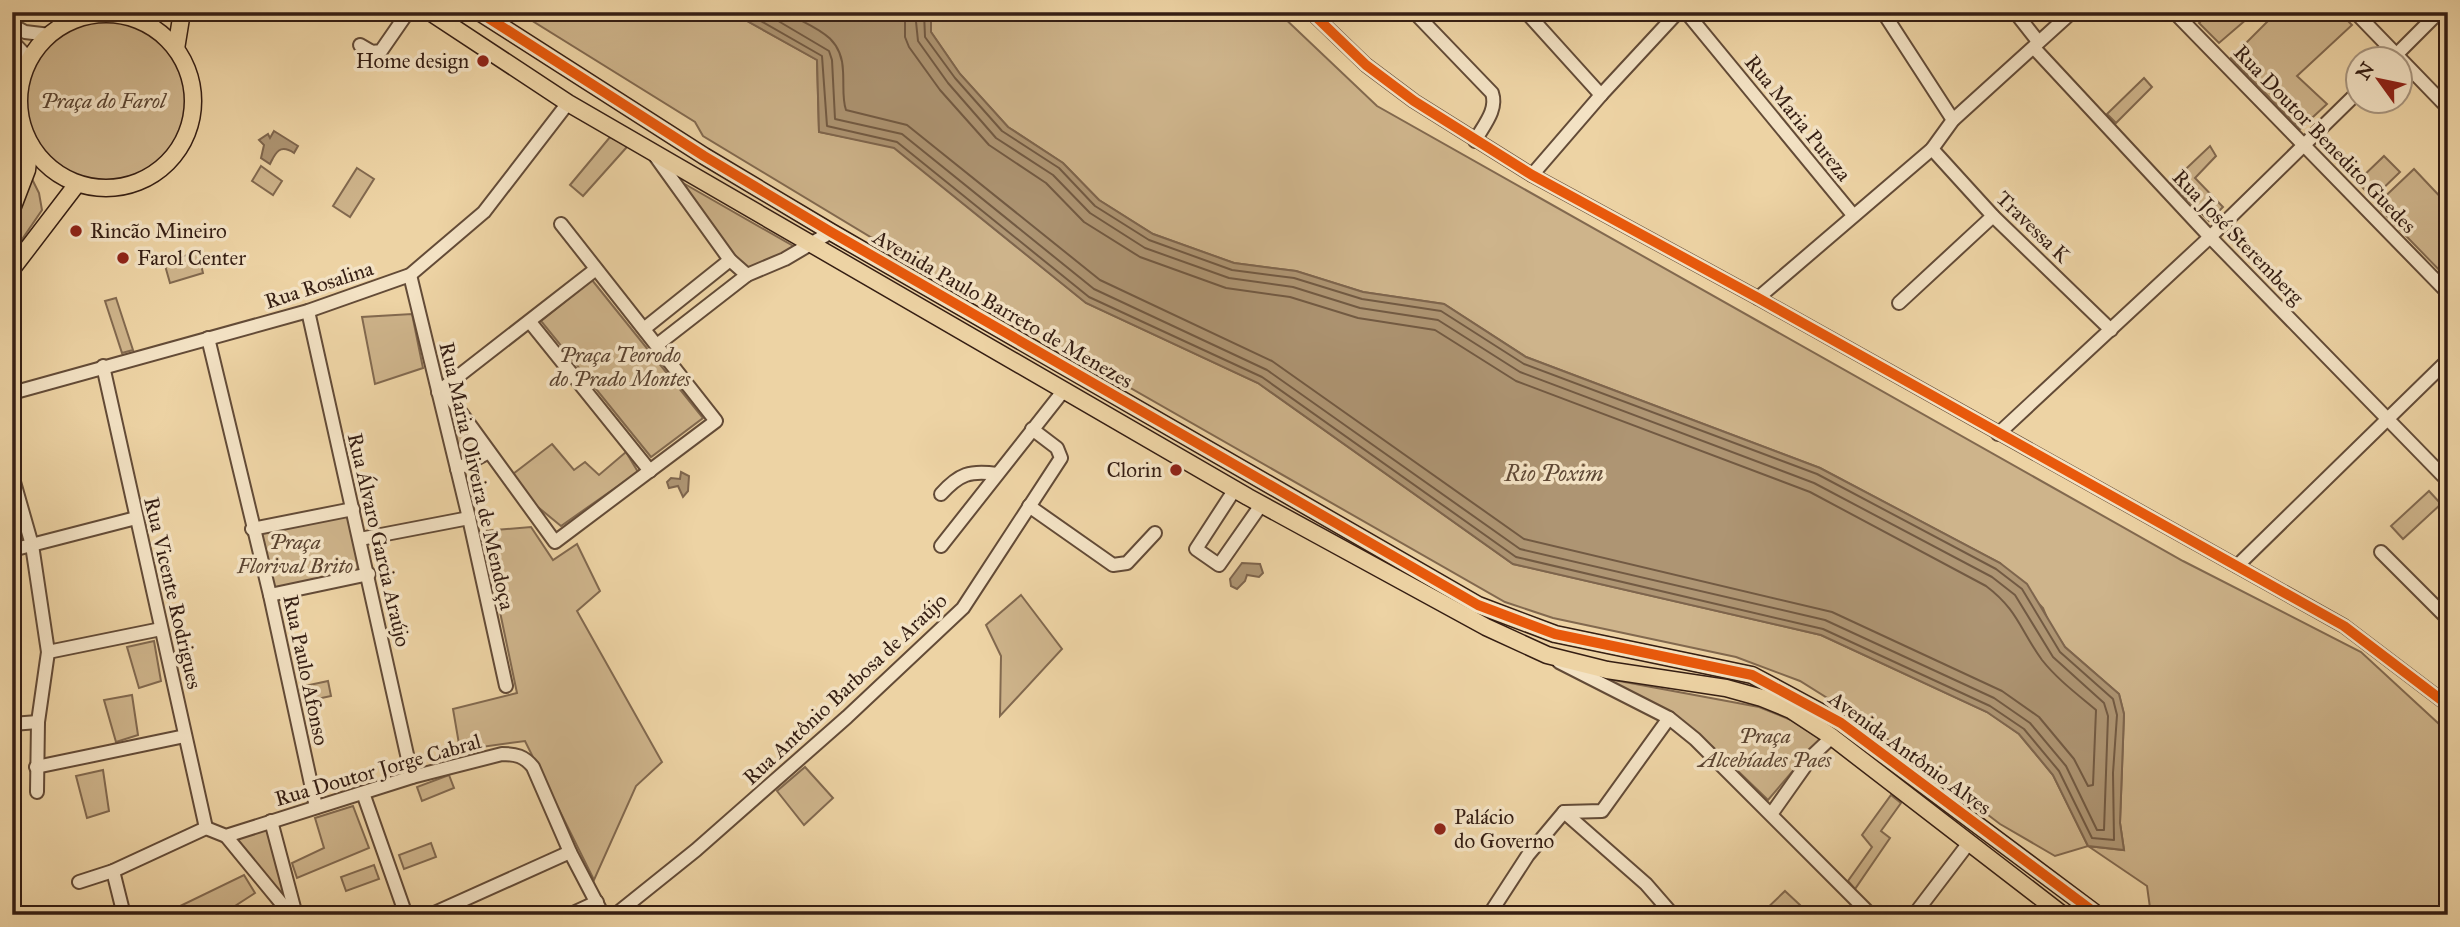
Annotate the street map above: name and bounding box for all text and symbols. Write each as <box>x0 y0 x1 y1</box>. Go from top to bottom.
street label: Rua Doutor Benedito Guedes <box>2228 39 2422 239</box>
north arrow <box>2344 46 2414 116</box>
place label: Home design <box>356 48 469 74</box>
street label: Rua Maria Pureza <box>1739 50 1857 187</box>
marker: Home design <box>475 53 491 69</box>
text: N <box>2351 58 2379 84</box>
park label: Praça do Farol <box>40 88 168 114</box>
street label: Rua José Steremberg <box>2167 164 2309 310</box>
street label: Travessa K <box>1991 185 2076 269</box>
place label: Rincão Mineiro <box>90 218 227 244</box>
marker: Rincão Mineiro <box>68 223 84 239</box>
street label: Avenida Paulo Barreto de Menezes <box>868 223 1137 394</box>
place label: Farol Center <box>137 245 246 271</box>
marker: Farol Center <box>115 250 131 266</box>
street label: Rua Rosalina <box>261 255 377 315</box>
street label: Rua Maria Oliveira de Mendoça <box>434 340 521 613</box>
park label: Praça Teorodo do Prado Montes <box>549 342 691 392</box>
street label: Rua Álvaro Garcia Araújo <box>342 431 416 650</box>
place label: Clorin <box>1106 457 1162 483</box>
water label: Rio Poxim <box>1504 459 1604 487</box>
marker: Clorin <box>1168 462 1184 478</box>
street label: Rua Vicente Rodrigues <box>138 495 208 691</box>
park label: Praça Florival Brito <box>236 529 353 579</box>
street label: Rua Antônio Barbosa de Araújo <box>738 587 953 790</box>
street label: Rua Paulo Afonso <box>277 592 335 748</box>
street label: Avenida Antônio Alves <box>1823 685 1996 821</box>
park label: Praça Alcebíades Paes <box>1697 723 1832 773</box>
street label: Rua Doutor Jorge Cabral <box>272 728 485 812</box>
place label: Palácio do Governo <box>1454 804 1555 854</box>
marker: Palácio do Governo <box>1432 821 1448 837</box>

